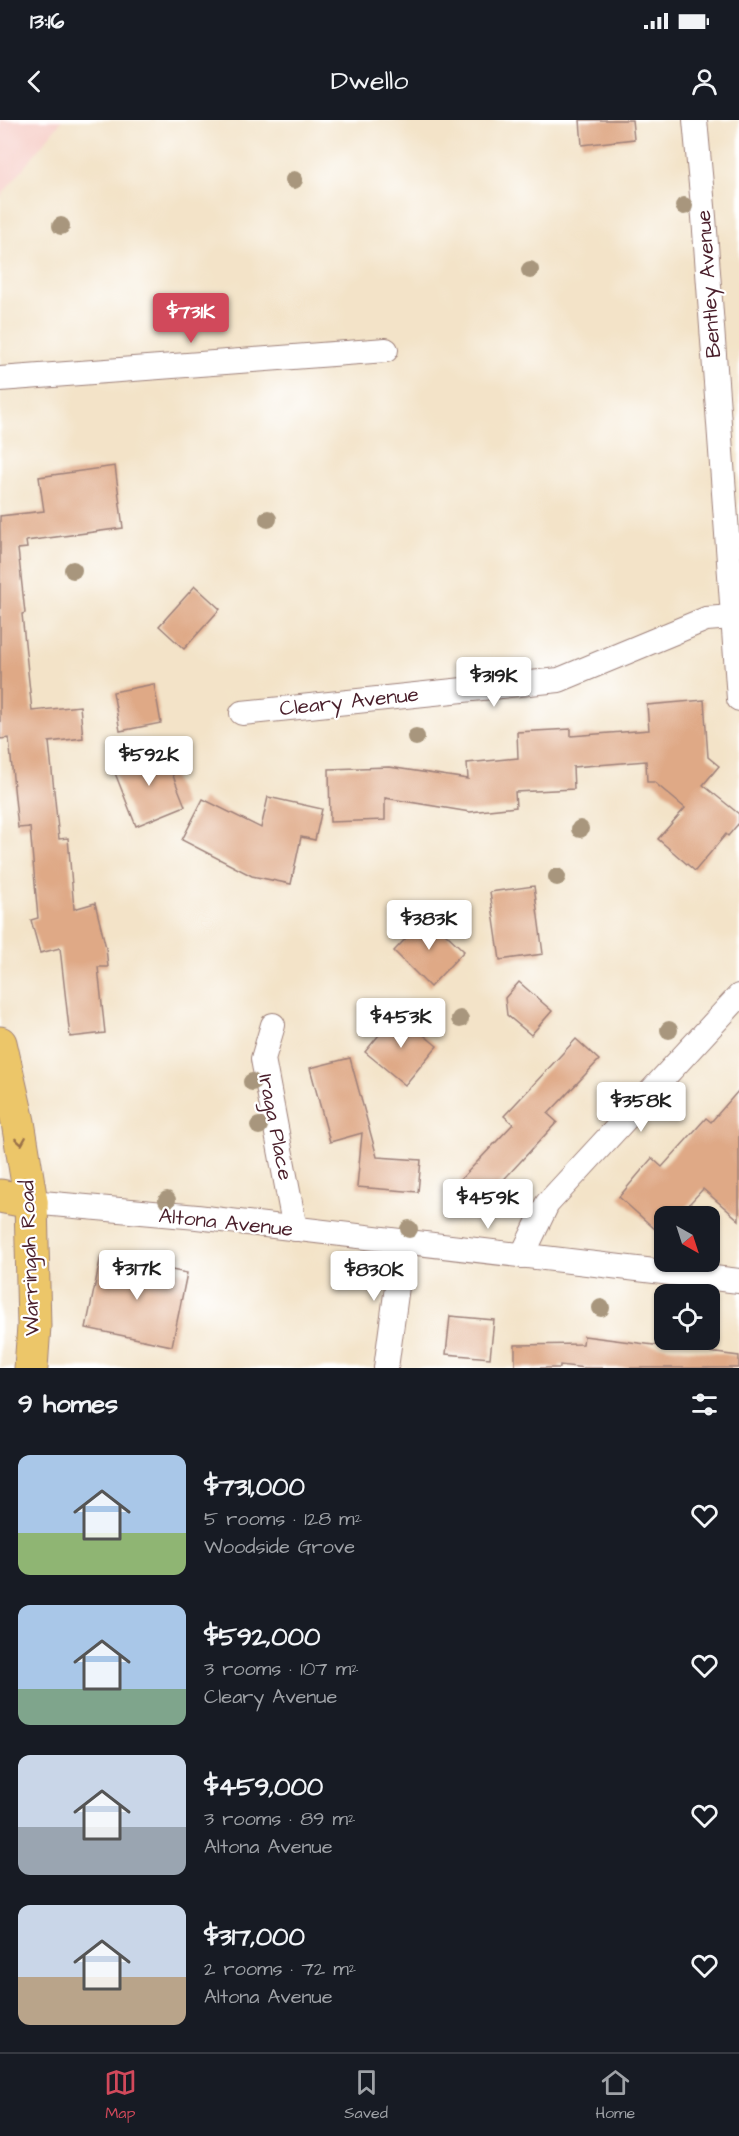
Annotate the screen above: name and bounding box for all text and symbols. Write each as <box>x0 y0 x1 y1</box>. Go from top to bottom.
text: 13:16 <box>30 6 64 37</box>
text: Dwello <box>331 62 408 100</box>
icon: back <box>18 65 51 98</box>
icon: person <box>688 65 721 98</box>
street label: Bentley Avenue <box>689 209 730 359</box>
pin: $731K <box>149 293 233 344</box>
text: $731K <box>167 298 215 326</box>
pin: $319K <box>452 657 536 708</box>
text: $319K <box>470 662 518 690</box>
street label: Cleary Avenue <box>278 680 420 725</box>
pin: $592K <box>107 736 191 787</box>
text: $592K <box>119 741 179 769</box>
pin: $383K <box>387 900 471 951</box>
text: $383K <box>401 905 457 933</box>
pin: $453K <box>359 998 443 1049</box>
text: $453K <box>370 1003 432 1031</box>
street label: Iraga Place <box>249 1072 300 1183</box>
pin: $358K <box>599 1082 683 1133</box>
text: $358K <box>611 1087 671 1115</box>
one-way arrow <box>14 1136 27 1146</box>
street label: Warringah Road <box>12 1179 49 1336</box>
pin: $459K <box>446 1179 530 1230</box>
text: $459K <box>457 1184 519 1212</box>
street label: Altona Avenue <box>157 1201 295 1244</box>
north arrow <box>654 1206 720 1272</box>
map controls <box>654 1206 720 1350</box>
pin: $317K <box>95 1250 179 1301</box>
pin: $830K <box>332 1251 416 1302</box>
text: $317K <box>113 1255 161 1283</box>
text: $830K <box>344 1256 404 1284</box>
button: locate <box>654 1284 720 1350</box>
text: 9 homes <box>18 1386 118 1422</box>
icon: filters <box>688 1388 721 1421</box>
text: $731,000 <box>204 1469 305 1505</box>
icon: home <box>66 1479 138 1551</box>
icon: heart <box>688 1499 721 1532</box>
text: 5 rooms · 128 m² <box>204 1505 362 1533</box>
text: Woodside Grove <box>204 1533 355 1561</box>
text: $592,000 <box>204 1619 320 1655</box>
icon: home <box>66 1629 138 1701</box>
icon: heart <box>688 1649 721 1682</box>
text: 3 rooms · 107 m² <box>204 1655 359 1683</box>
text: Cleary Avenue <box>204 1683 337 1711</box>
text: $459,000 <box>204 1769 323 1805</box>
icon: home <box>66 1779 138 1851</box>
icon: heart <box>688 1799 721 1832</box>
text: 3 rooms · 89 m² <box>204 1805 356 1833</box>
text: Altona Avenue <box>204 1833 332 1861</box>
text: $317,000 <box>204 1919 305 1955</box>
icon: home <box>66 1929 138 2001</box>
icon: heart <box>688 1949 721 1982</box>
text: 2 rooms · 72 m² <box>204 1955 356 1983</box>
text: Altona Avenue <box>204 1983 332 2011</box>
tab: Map <box>104 2066 137 2124</box>
tab: Saved <box>344 2066 388 2124</box>
tab: Home <box>595 2066 635 2124</box>

